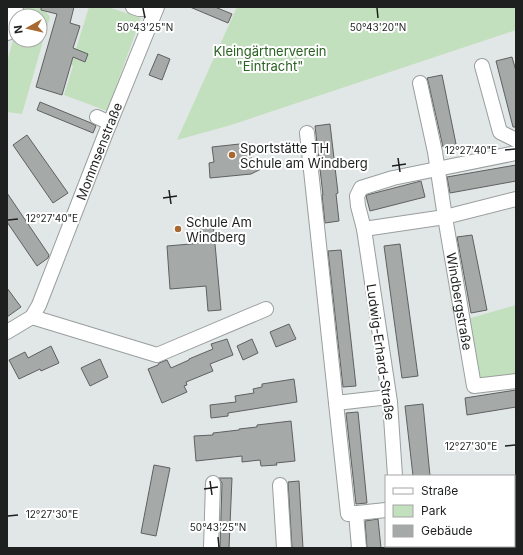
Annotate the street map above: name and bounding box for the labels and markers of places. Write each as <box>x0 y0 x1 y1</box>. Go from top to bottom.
place label: Sportstätte TH Schule am Windberg <box>240 140 368 171</box>
marker: Sportstätte TH Schule am Windberg <box>227 150 237 160</box>
place label: Schule Am Windberg <box>186 214 252 245</box>
marker: Schule Am Windberg <box>173 224 183 234</box>

